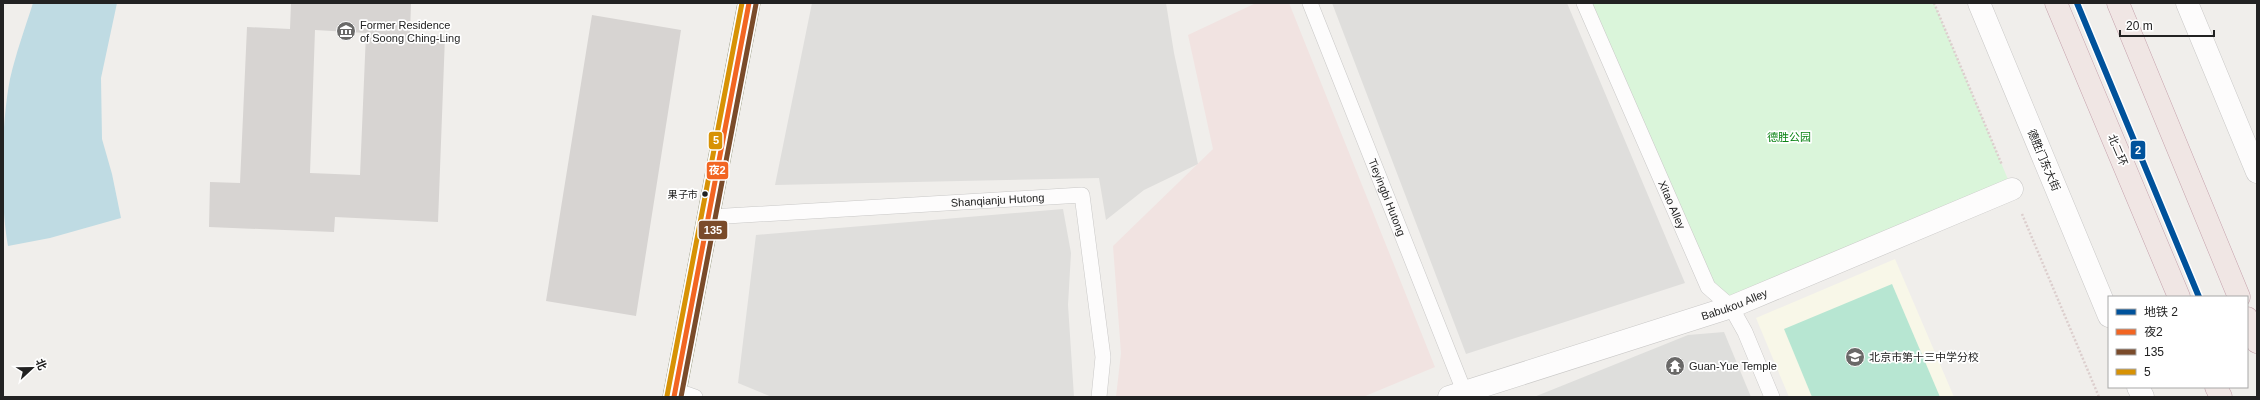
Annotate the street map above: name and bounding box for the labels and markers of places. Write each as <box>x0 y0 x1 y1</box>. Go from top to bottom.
place label: Former Residence of Soong Ching-Ling <box>360 19 460 44</box>
museum icon: Former Residence of Soong Ching-Ling <box>335 20 357 42</box>
place label: 果子市 <box>667 189 698 200</box>
marker: 果子市 <box>700 189 710 199</box>
school or university icon: 北京市第十三中学分校 <box>1844 346 1866 368</box>
place label: 北京市第十三中学分校 <box>1869 351 1979 363</box>
temple icon: Guan-Yue Temple <box>1664 355 1686 377</box>
place label: Guan-Yue Temple <box>1689 360 1777 372</box>

